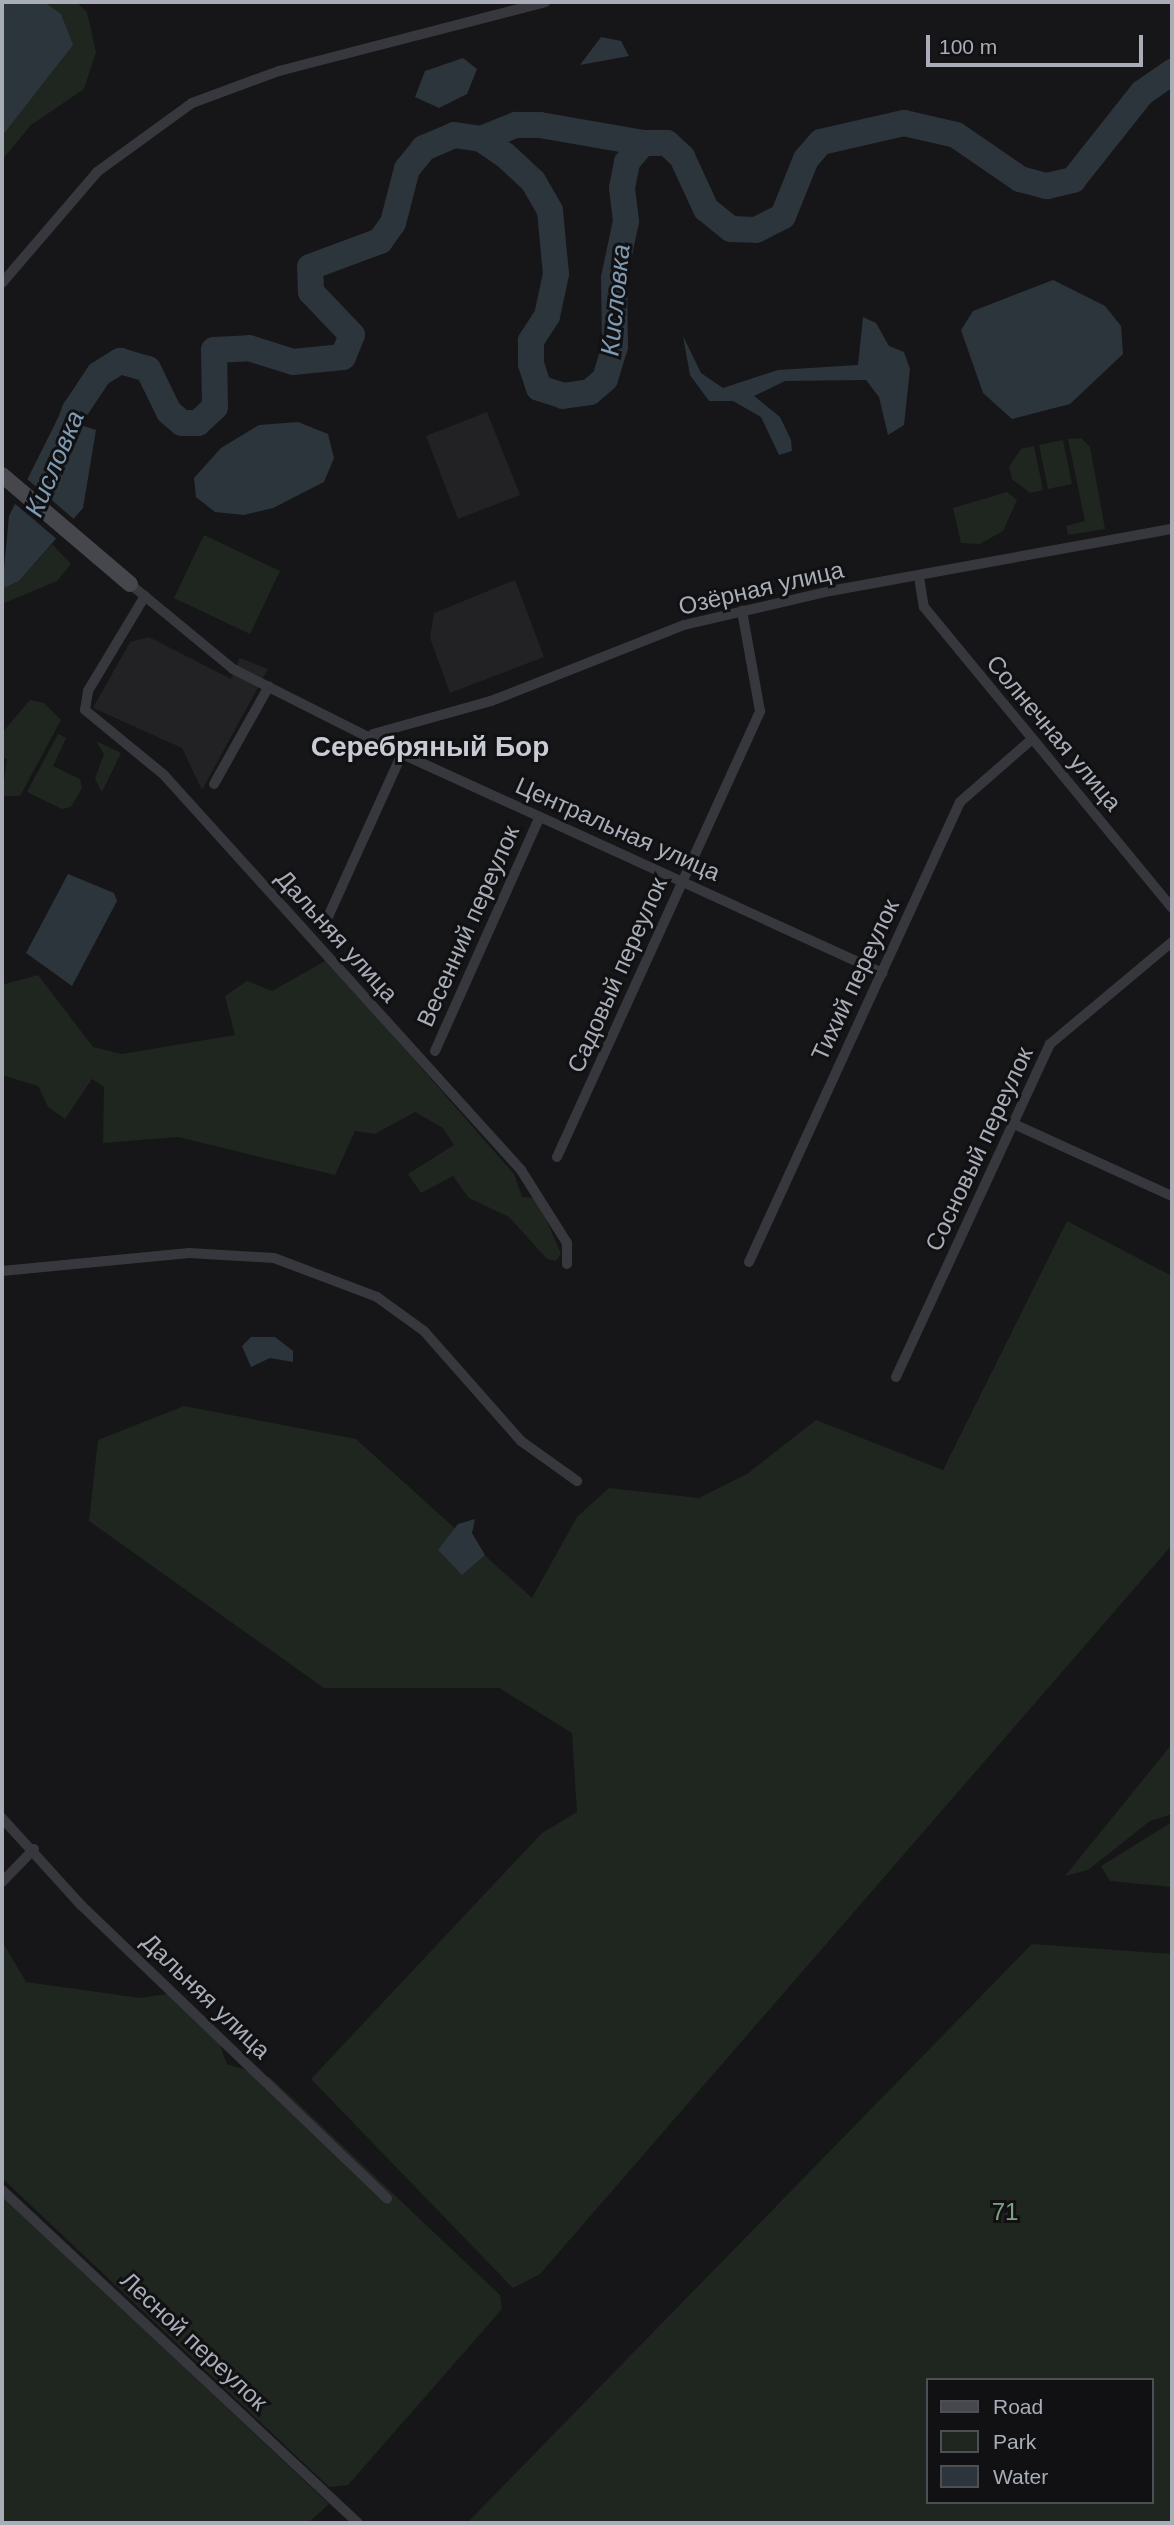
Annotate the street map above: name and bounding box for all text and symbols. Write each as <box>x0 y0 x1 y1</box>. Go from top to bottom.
scale bar <box>929 21 1146 65</box>
text: 100 m <box>939 35 997 58</box>
water label: Кисловка <box>595 243 637 357</box>
water label: Кисловка <box>19 406 91 522</box>
street label: Озёрная улица <box>676 555 846 621</box>
street label: Солнечная улица <box>980 649 1128 817</box>
district label: Серебряный Бор <box>311 730 549 764</box>
street label: Центральная улица <box>511 771 725 887</box>
street label: Весенний переулок <box>411 821 525 1031</box>
street label: Дальняя улица <box>270 864 404 1008</box>
street label: Садовый переулок <box>561 873 673 1077</box>
street label: Тихий переулок <box>805 895 905 1065</box>
street label: Сосновый переулок <box>919 1042 1039 1256</box>
street label: Дальняя улица <box>136 1927 276 2065</box>
park label: 71 <box>992 2198 1018 2226</box>
street label: Лесной переулок <box>115 2266 273 2416</box>
legend <box>926 2378 1153 2504</box>
text: Road <box>993 2395 1043 2418</box>
text: Park <box>993 2430 1036 2453</box>
text: Water <box>993 2465 1048 2488</box>

